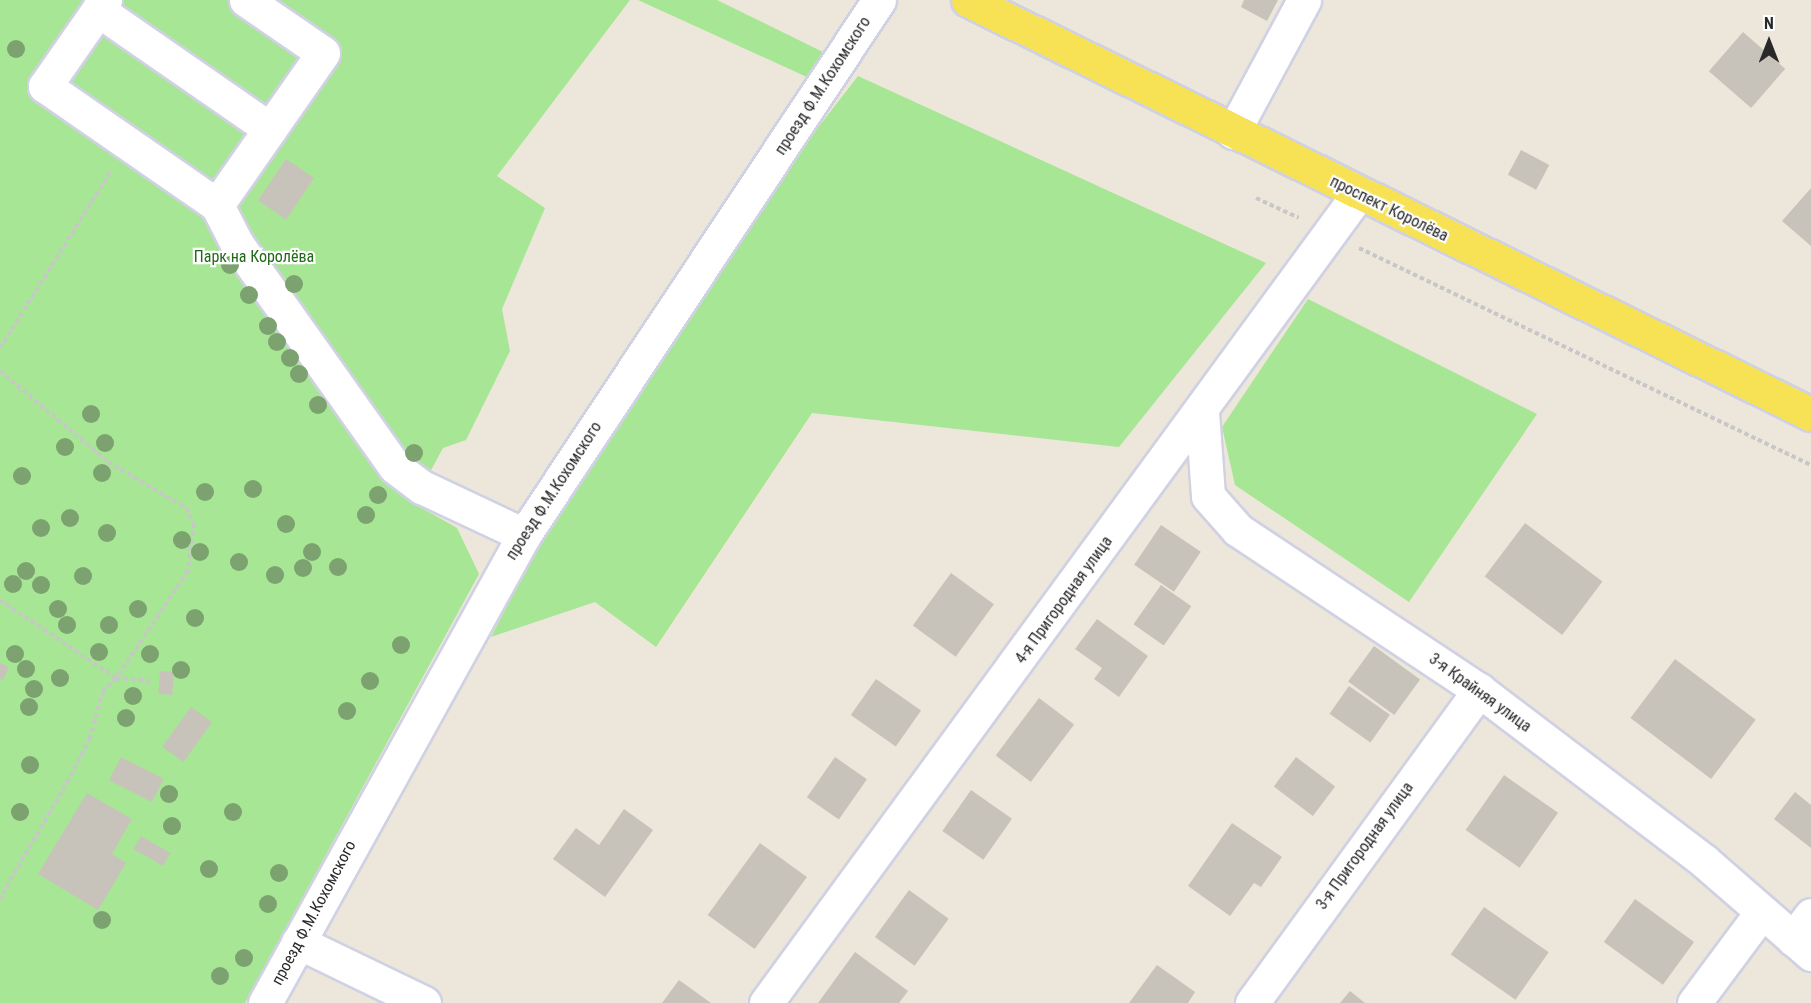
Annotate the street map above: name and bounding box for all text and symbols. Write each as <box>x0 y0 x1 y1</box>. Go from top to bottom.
north arrow <box>1739 12 1799 72</box>
street label: проезд Ф.М.Кохомского <box>771 13 875 159</box>
text: N <box>1764 14 1774 33</box>
street label: проспект Королёва <box>1327 172 1451 246</box>
park label: Парк на Королёва <box>194 247 314 267</box>
street label: проезд Ф.М.Кохомского <box>502 418 606 564</box>
street label: 4-я Пригородная улица <box>1011 533 1117 667</box>
street label: 3-я Крайняя улица <box>1425 649 1535 737</box>
street label: 3-я Пригородная улица <box>1312 779 1418 913</box>
street label: проезд Ф.М.Кохомского <box>268 837 360 989</box>

